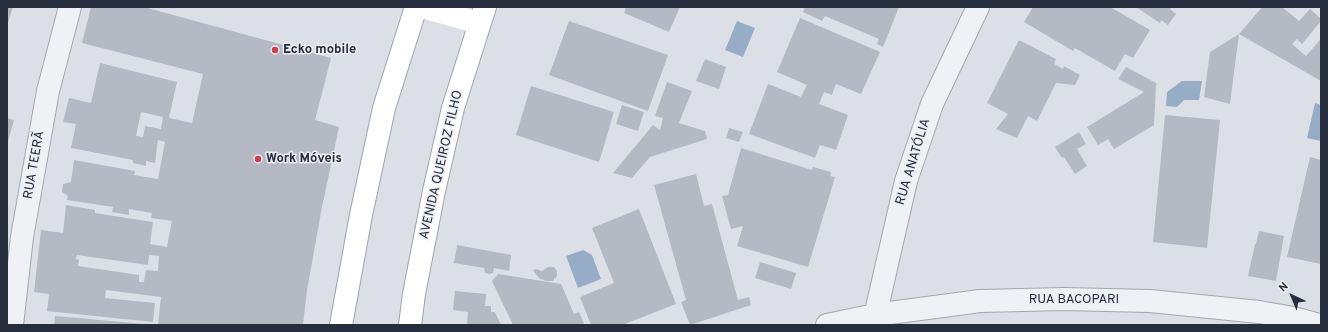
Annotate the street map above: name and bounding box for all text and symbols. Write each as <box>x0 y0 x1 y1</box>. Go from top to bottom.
place label: Ecko mobile <box>283 42 356 58</box>
marker: Ecko mobile <box>270 45 280 55</box>
street label: AVENIDA QUEIROZ FILHO <box>417 89 467 241</box>
street label: RUA ANATÓLIA <box>893 117 935 207</box>
street label: RUA TEERÃ <box>21 130 49 200</box>
place label: Work Móveis <box>266 151 342 167</box>
marker: Work Móveis <box>253 154 263 164</box>
north arrow <box>1272 276 1312 316</box>
text: N <box>1276 280 1291 295</box>
street label: RUA BACOPARI <box>1029 292 1119 308</box>

